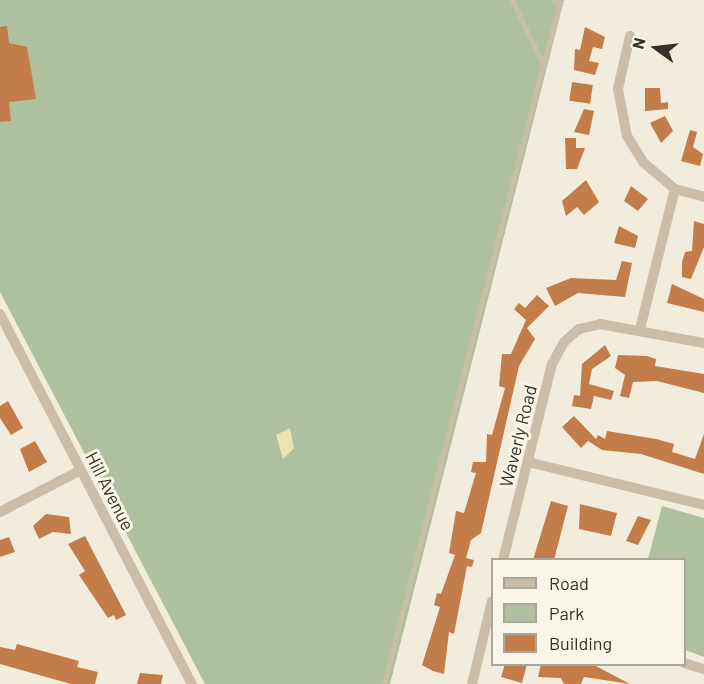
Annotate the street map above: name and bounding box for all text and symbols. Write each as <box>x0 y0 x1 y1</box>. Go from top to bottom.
north arrow <box>626 18 686 78</box>
text: N <box>628 36 649 51</box>
street label: Waverly Road <box>495 383 541 489</box>
street label: Hill Avenue <box>81 448 139 534</box>
legend <box>491 558 686 666</box>
text: Road <box>549 572 589 594</box>
text: Park <box>549 602 584 624</box>
text: Building <box>549 632 612 654</box>

